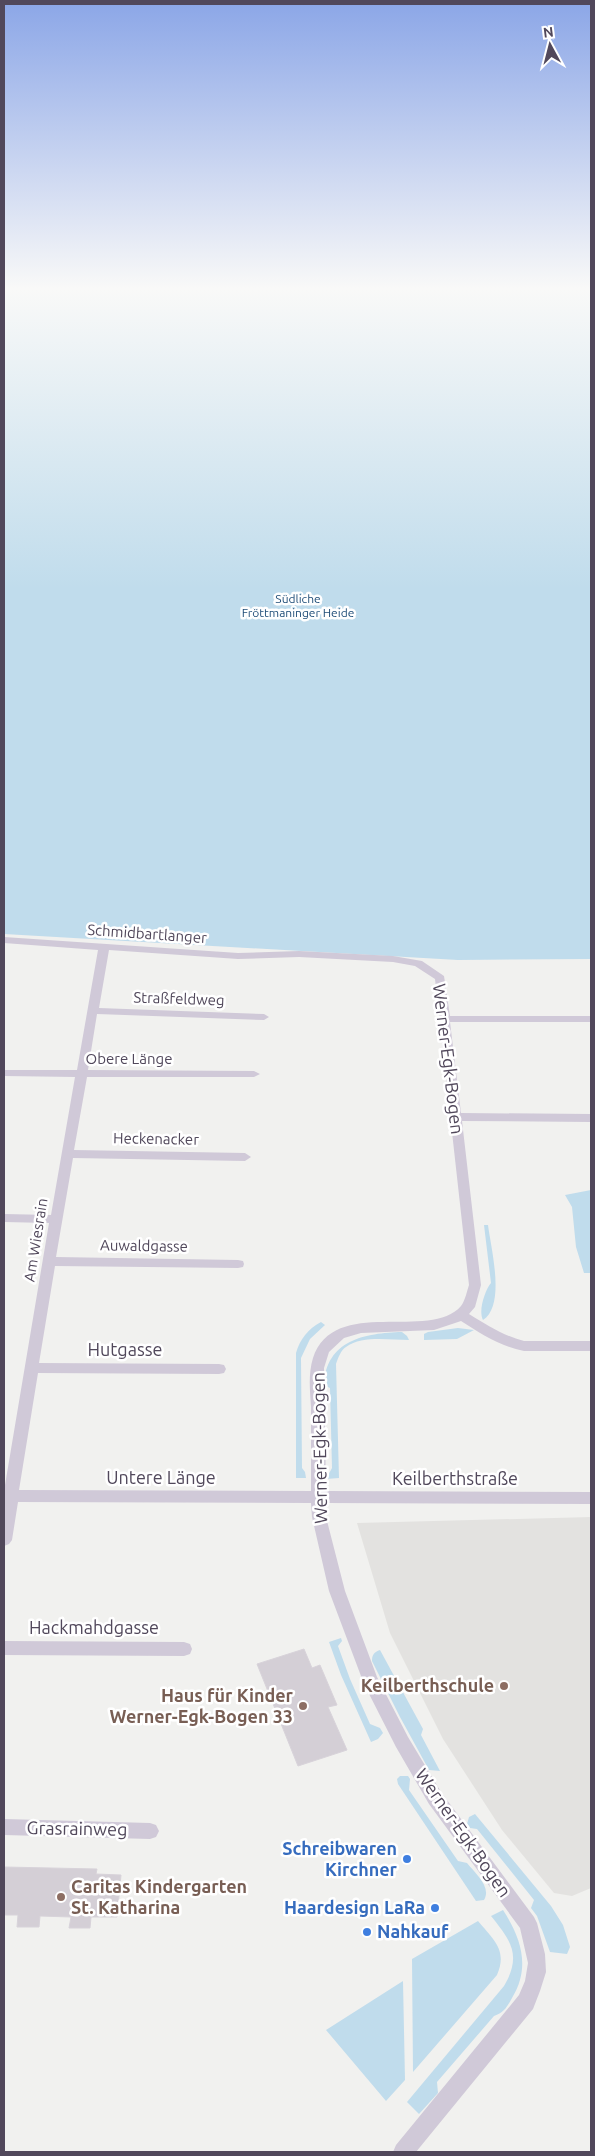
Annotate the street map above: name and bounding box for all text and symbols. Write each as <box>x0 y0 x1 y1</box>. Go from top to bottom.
north arrow <box>525 20 575 70</box>
text: N <box>542 24 555 41</box>
park label: Südliche Fröttmaninger Heide <box>242 592 354 619</box>
street label: Schmidbartlanger <box>87 921 208 946</box>
street label: Werner-Egk-Bogen <box>430 982 468 1135</box>
street label: Straßfeldweg <box>133 988 225 1009</box>
street label: Obere Länge <box>86 1050 172 1067</box>
street label: Heckenacker <box>113 1129 199 1148</box>
street label: Am Wiesrain <box>21 1197 50 1283</box>
street label: Auwaldgasse <box>100 1236 188 1255</box>
street label: Hutgasse <box>87 1339 163 1359</box>
street label: Werner-Egk-Bogen <box>308 1372 330 1524</box>
street label: Untere Länge <box>106 1467 216 1487</box>
street label: Keilberthstraße <box>392 1468 518 1488</box>
street label: Hackmahdgasse <box>29 1617 159 1637</box>
place label: Keilberthschule <box>361 1675 494 1695</box>
marker: Keilberthschule <box>498 1680 510 1692</box>
place label: Haus für Kinder Werner-Egk-Bogen 33 <box>109 1685 294 1726</box>
marker: Haus für Kinder Werner-Egk-Bogen 33 <box>297 1700 309 1712</box>
street label: Werner-Egk-Bogen <box>412 1765 516 1900</box>
street label: Grasrainweg <box>26 1817 128 1839</box>
place label: Schreibwaren Kirchner <box>282 1838 398 1879</box>
marker: Schreibwaren Kirchner <box>401 1853 413 1865</box>
place label: Caritas Kindergarten St. Katharina <box>71 1876 247 1917</box>
marker: Caritas Kindergarten St. Katharina <box>55 1891 67 1903</box>
place label: Haardesign LaRa <box>284 1897 425 1917</box>
marker: Haardesign LaRa <box>429 1902 441 1914</box>
place label: Nahkauf <box>377 1921 449 1941</box>
marker: Nahkauf <box>361 1926 373 1938</box>

